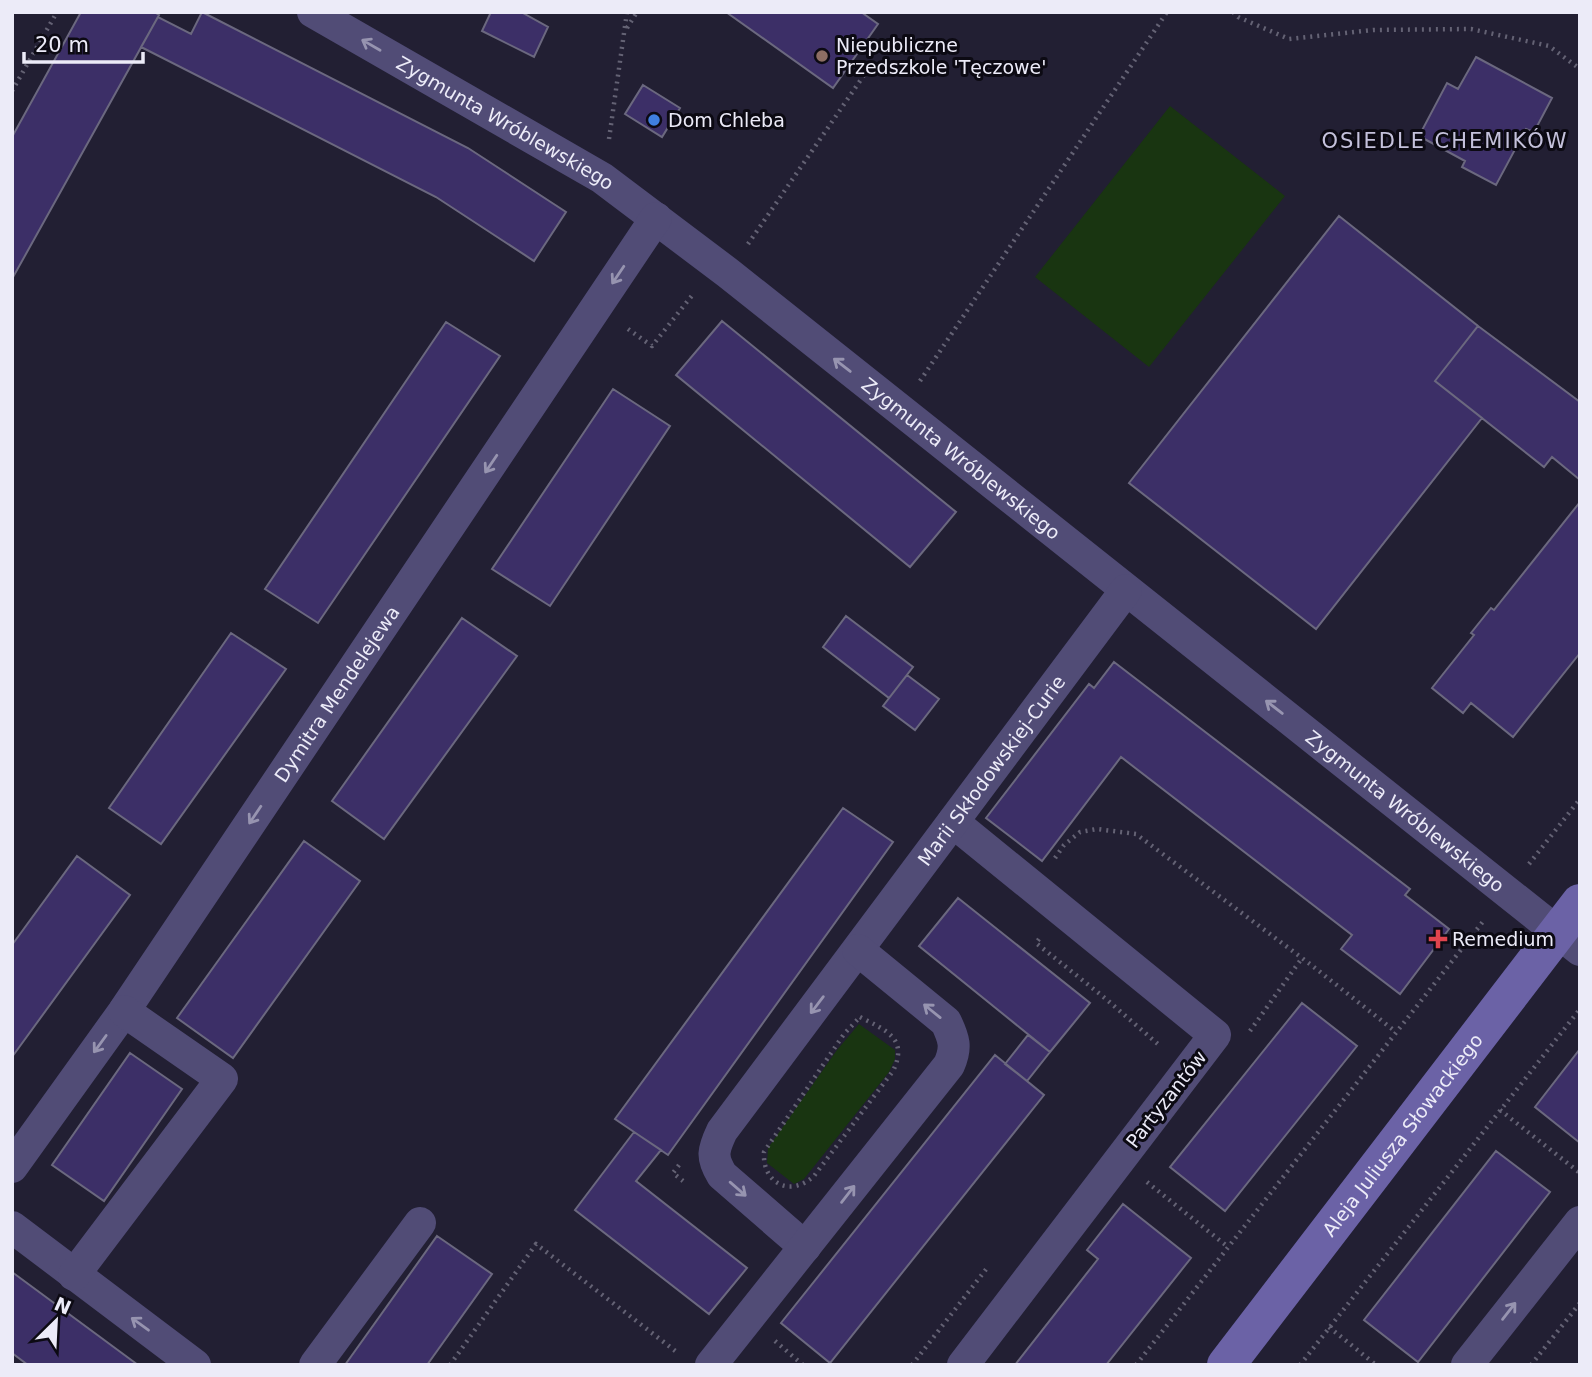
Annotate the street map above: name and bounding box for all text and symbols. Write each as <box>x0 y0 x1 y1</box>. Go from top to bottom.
scale bar <box>24 21 144 65</box>
text: 20 m <box>35 33 89 57</box>
place label: Niepubliczne Przedszkole 'Tęczowe' <box>836 34 1047 78</box>
one-way arrow <box>362 38 382 52</box>
marker: Niepubliczne Przedszkole 'Tęczowe' <box>814 48 830 64</box>
street label: Zygmunta Wróblewskiego <box>393 51 618 194</box>
place label: Dom Chleba <box>668 109 785 131</box>
marker: Dom Chleba <box>646 112 662 128</box>
district label: OSIEDLE CHEMIKÓW <box>1321 128 1569 153</box>
one-way arrow <box>611 265 625 284</box>
one-way arrow <box>834 357 852 372</box>
street label: Zygmunta Wróblewskiego <box>858 373 1065 544</box>
one-way arrow <box>484 453 498 473</box>
street label: Dymitra Mendelejewa <box>270 601 404 786</box>
street label: Marii Skłodowskiej-Curie <box>913 671 1070 870</box>
one-way arrow <box>1265 700 1283 715</box>
street label: Zygmunta Wróblewskiego <box>1302 726 1509 897</box>
one-way arrow <box>248 805 262 824</box>
place label: Remedium <box>1452 928 1554 950</box>
marker: Remedium <box>1430 931 1446 947</box>
one-way arrow <box>810 995 825 1014</box>
one-way arrow <box>924 1003 942 1019</box>
street label: Aleja Juliusza Słowackiego <box>1318 1029 1487 1240</box>
one-way arrow <box>93 1034 107 1053</box>
street label: Partyzantów <box>1121 1046 1211 1152</box>
one-way arrow <box>729 1181 747 1197</box>
one-way arrow <box>840 1185 855 1203</box>
north arrow <box>21 1286 91 1356</box>
text: N <box>51 1292 75 1319</box>
one-way arrow <box>1502 1303 1517 1321</box>
one-way arrow <box>131 1317 150 1332</box>

